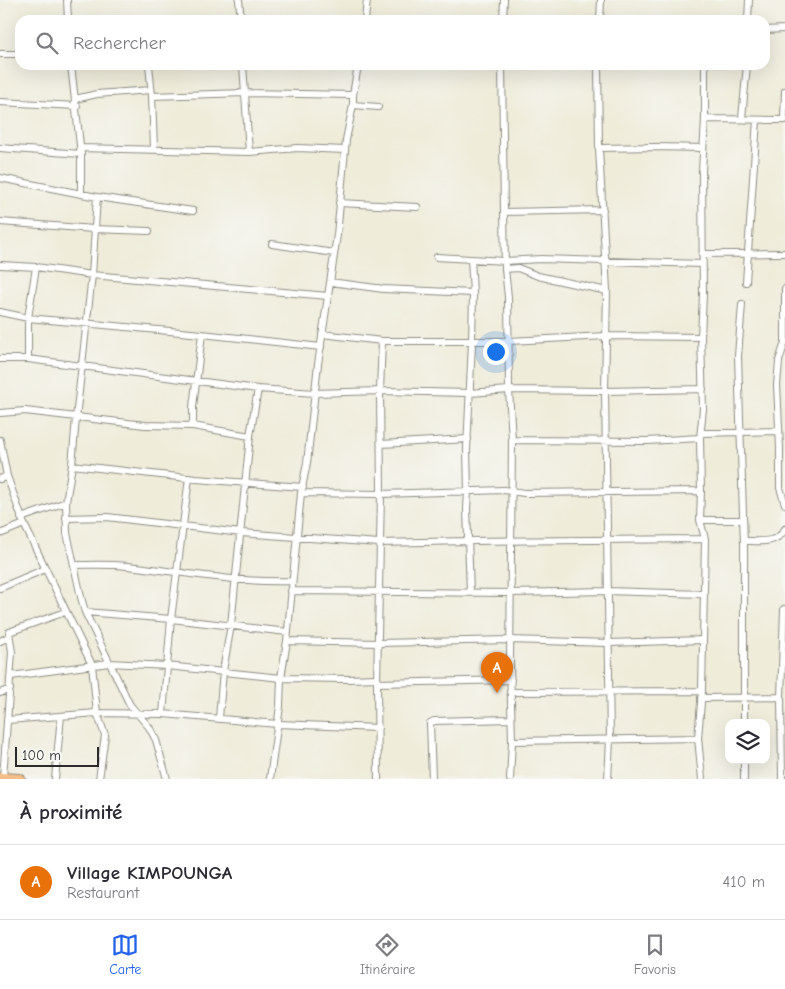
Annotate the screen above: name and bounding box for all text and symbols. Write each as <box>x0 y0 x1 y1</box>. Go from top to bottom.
search box <box>15 15 770 70</box>
icon: search <box>33 29 61 57</box>
text: Rechercher <box>73 32 166 54</box>
your location <box>483 339 509 365</box>
pin: A <box>481 652 513 693</box>
map controls <box>725 719 770 764</box>
button: layers <box>725 719 770 764</box>
scale bar <box>15 744 99 767</box>
text: 100 m <box>22 747 61 764</box>
text: À proximité <box>20 800 122 824</box>
text: Village KIMPOUNGA <box>67 862 232 884</box>
text: A <box>32 873 40 891</box>
text: 410 m <box>723 873 765 891</box>
text: Restaurant <box>67 884 139 902</box>
tab: Carte <box>109 931 141 978</box>
tab: Itinéraire <box>360 931 415 978</box>
tab: Favoris <box>634 931 676 978</box>

